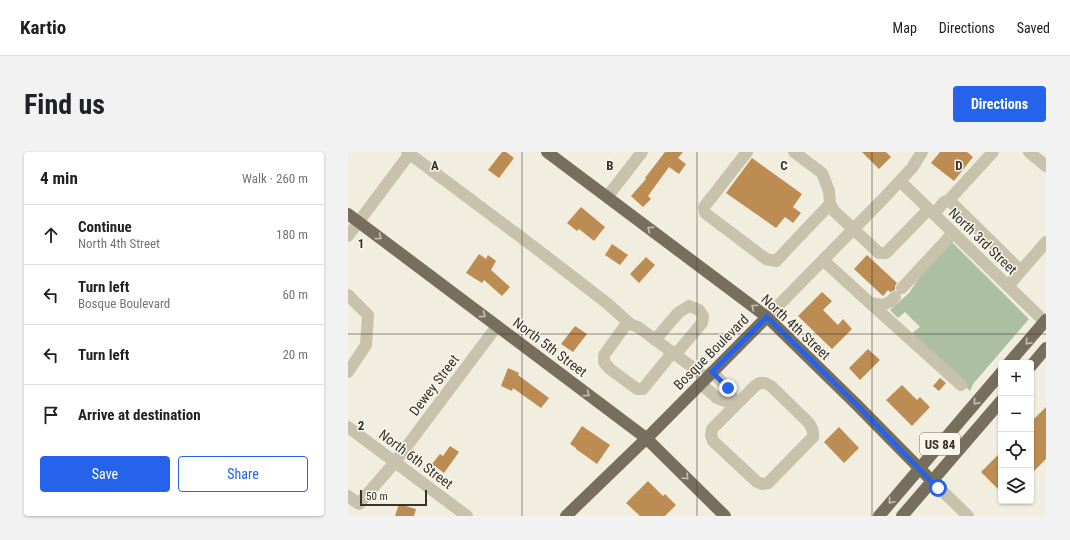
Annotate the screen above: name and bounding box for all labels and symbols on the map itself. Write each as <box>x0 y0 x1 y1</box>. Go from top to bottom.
text: A <box>431 158 439 173</box>
text: B <box>606 158 614 173</box>
text: C <box>780 158 788 173</box>
text: D <box>955 158 963 173</box>
street label: North 3rd Street <box>946 205 1020 277</box>
one-way arrow <box>648 227 655 234</box>
one-way arrow <box>375 233 382 240</box>
text: 1 <box>358 236 364 251</box>
street label: North 4th Street <box>758 291 834 363</box>
one-way arrow <box>752 305 759 312</box>
one-way arrow <box>479 311 486 318</box>
street label: Bosque Boulevard <box>670 311 752 393</box>
street label: North 5th Street <box>510 314 590 380</box>
one-way arrow <box>1025 337 1032 344</box>
street label: Dewey Street <box>406 351 462 419</box>
route end <box>719 379 737 397</box>
one-way arrow <box>583 389 590 396</box>
one-way arrow <box>973 398 980 405</box>
text: 2 <box>358 418 365 433</box>
street label: North 6th Street <box>376 426 456 492</box>
road number: US 84 <box>920 433 960 455</box>
one-way arrow <box>681 473 689 480</box>
route start <box>929 479 947 497</box>
scale bar <box>360 488 427 507</box>
one-way arrow <box>889 497 896 504</box>

